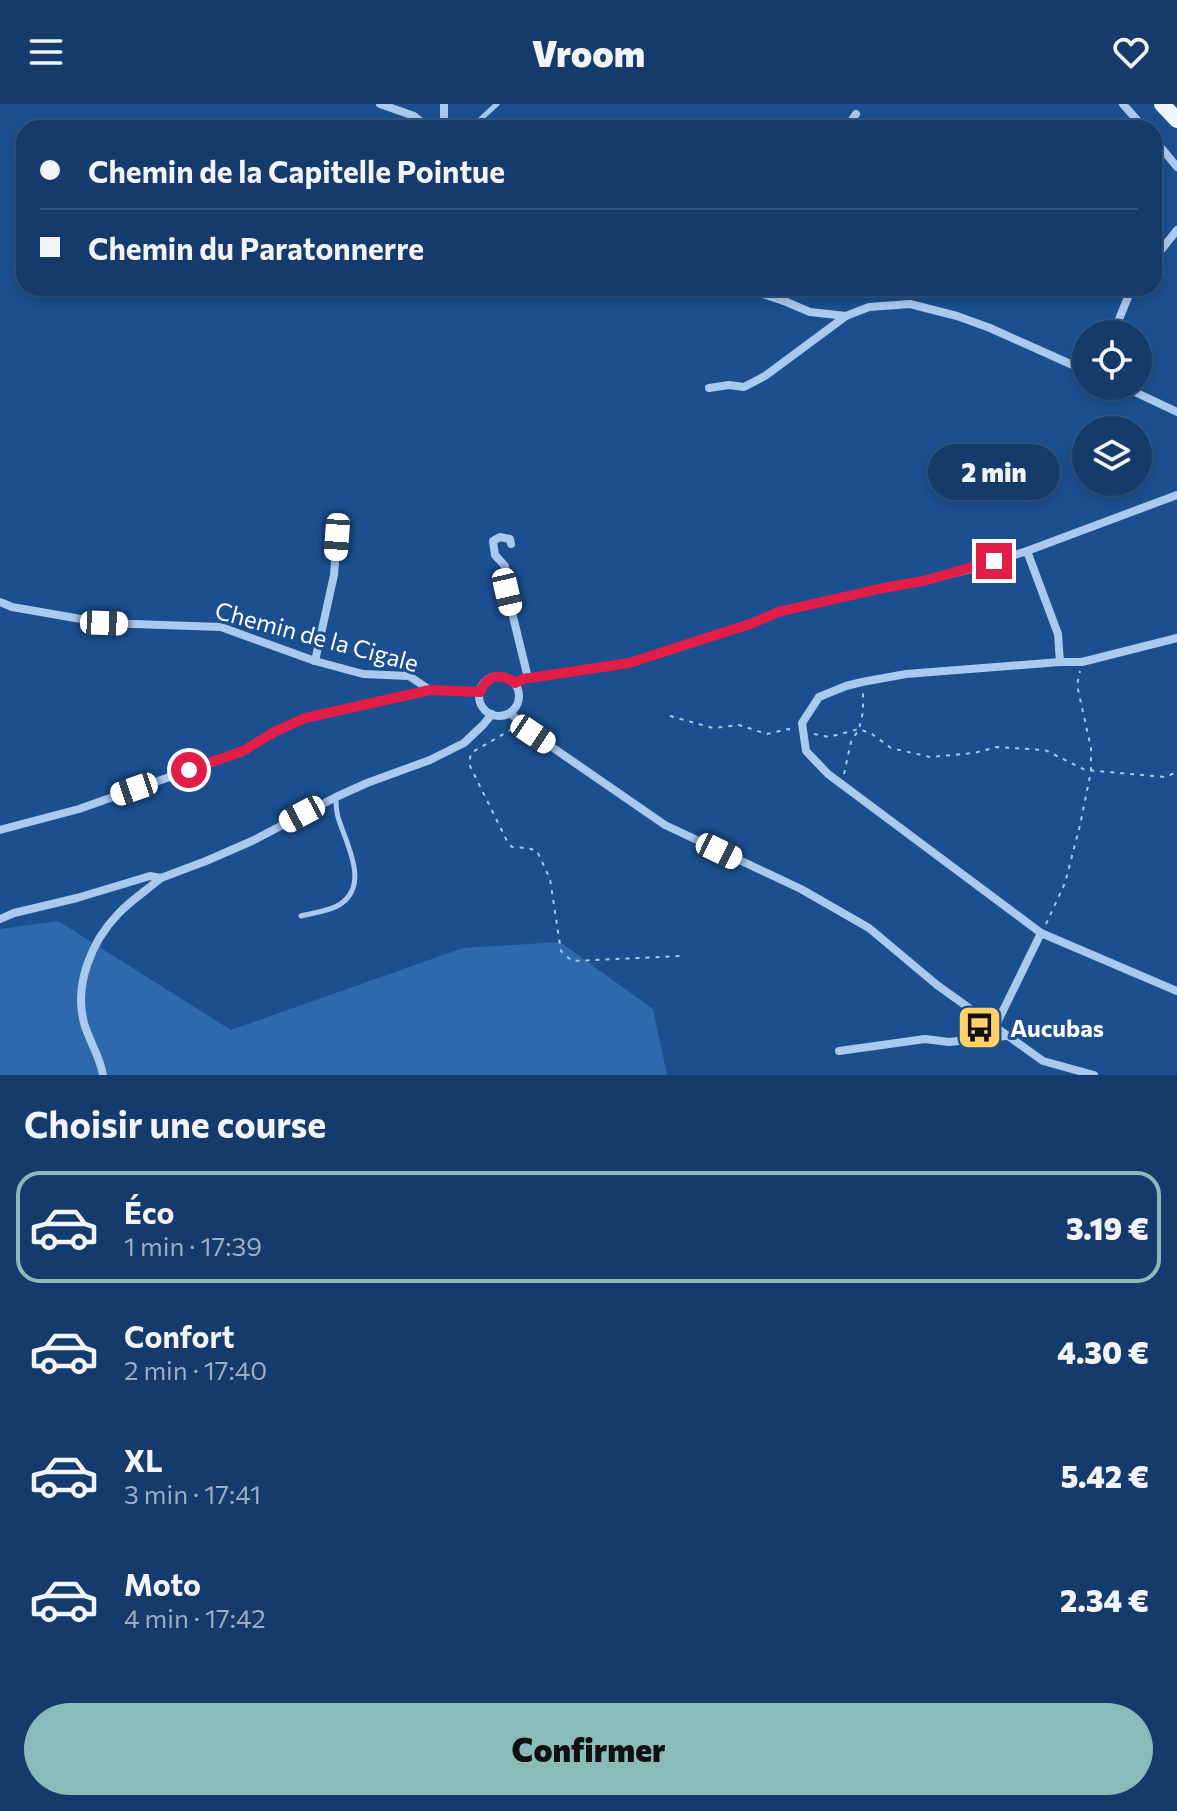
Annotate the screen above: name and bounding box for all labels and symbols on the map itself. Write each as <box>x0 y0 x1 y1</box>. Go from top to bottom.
callout: 2 min <box>928 445 1060 501</box>
car <box>323 512 351 562</box>
route end <box>976 543 1012 579</box>
car <box>490 566 524 618</box>
street label: Chemin de la Cigale <box>212 595 422 677</box>
car <box>80 610 128 636</box>
car <box>506 711 560 757</box>
route start <box>171 752 207 788</box>
car <box>107 770 161 808</box>
car <box>275 792 329 836</box>
car <box>692 830 746 872</box>
bus stop icon: Aucubas <box>955 1003 1003 1051</box>
place label: Aucubas <box>1010 1013 1104 1042</box>

